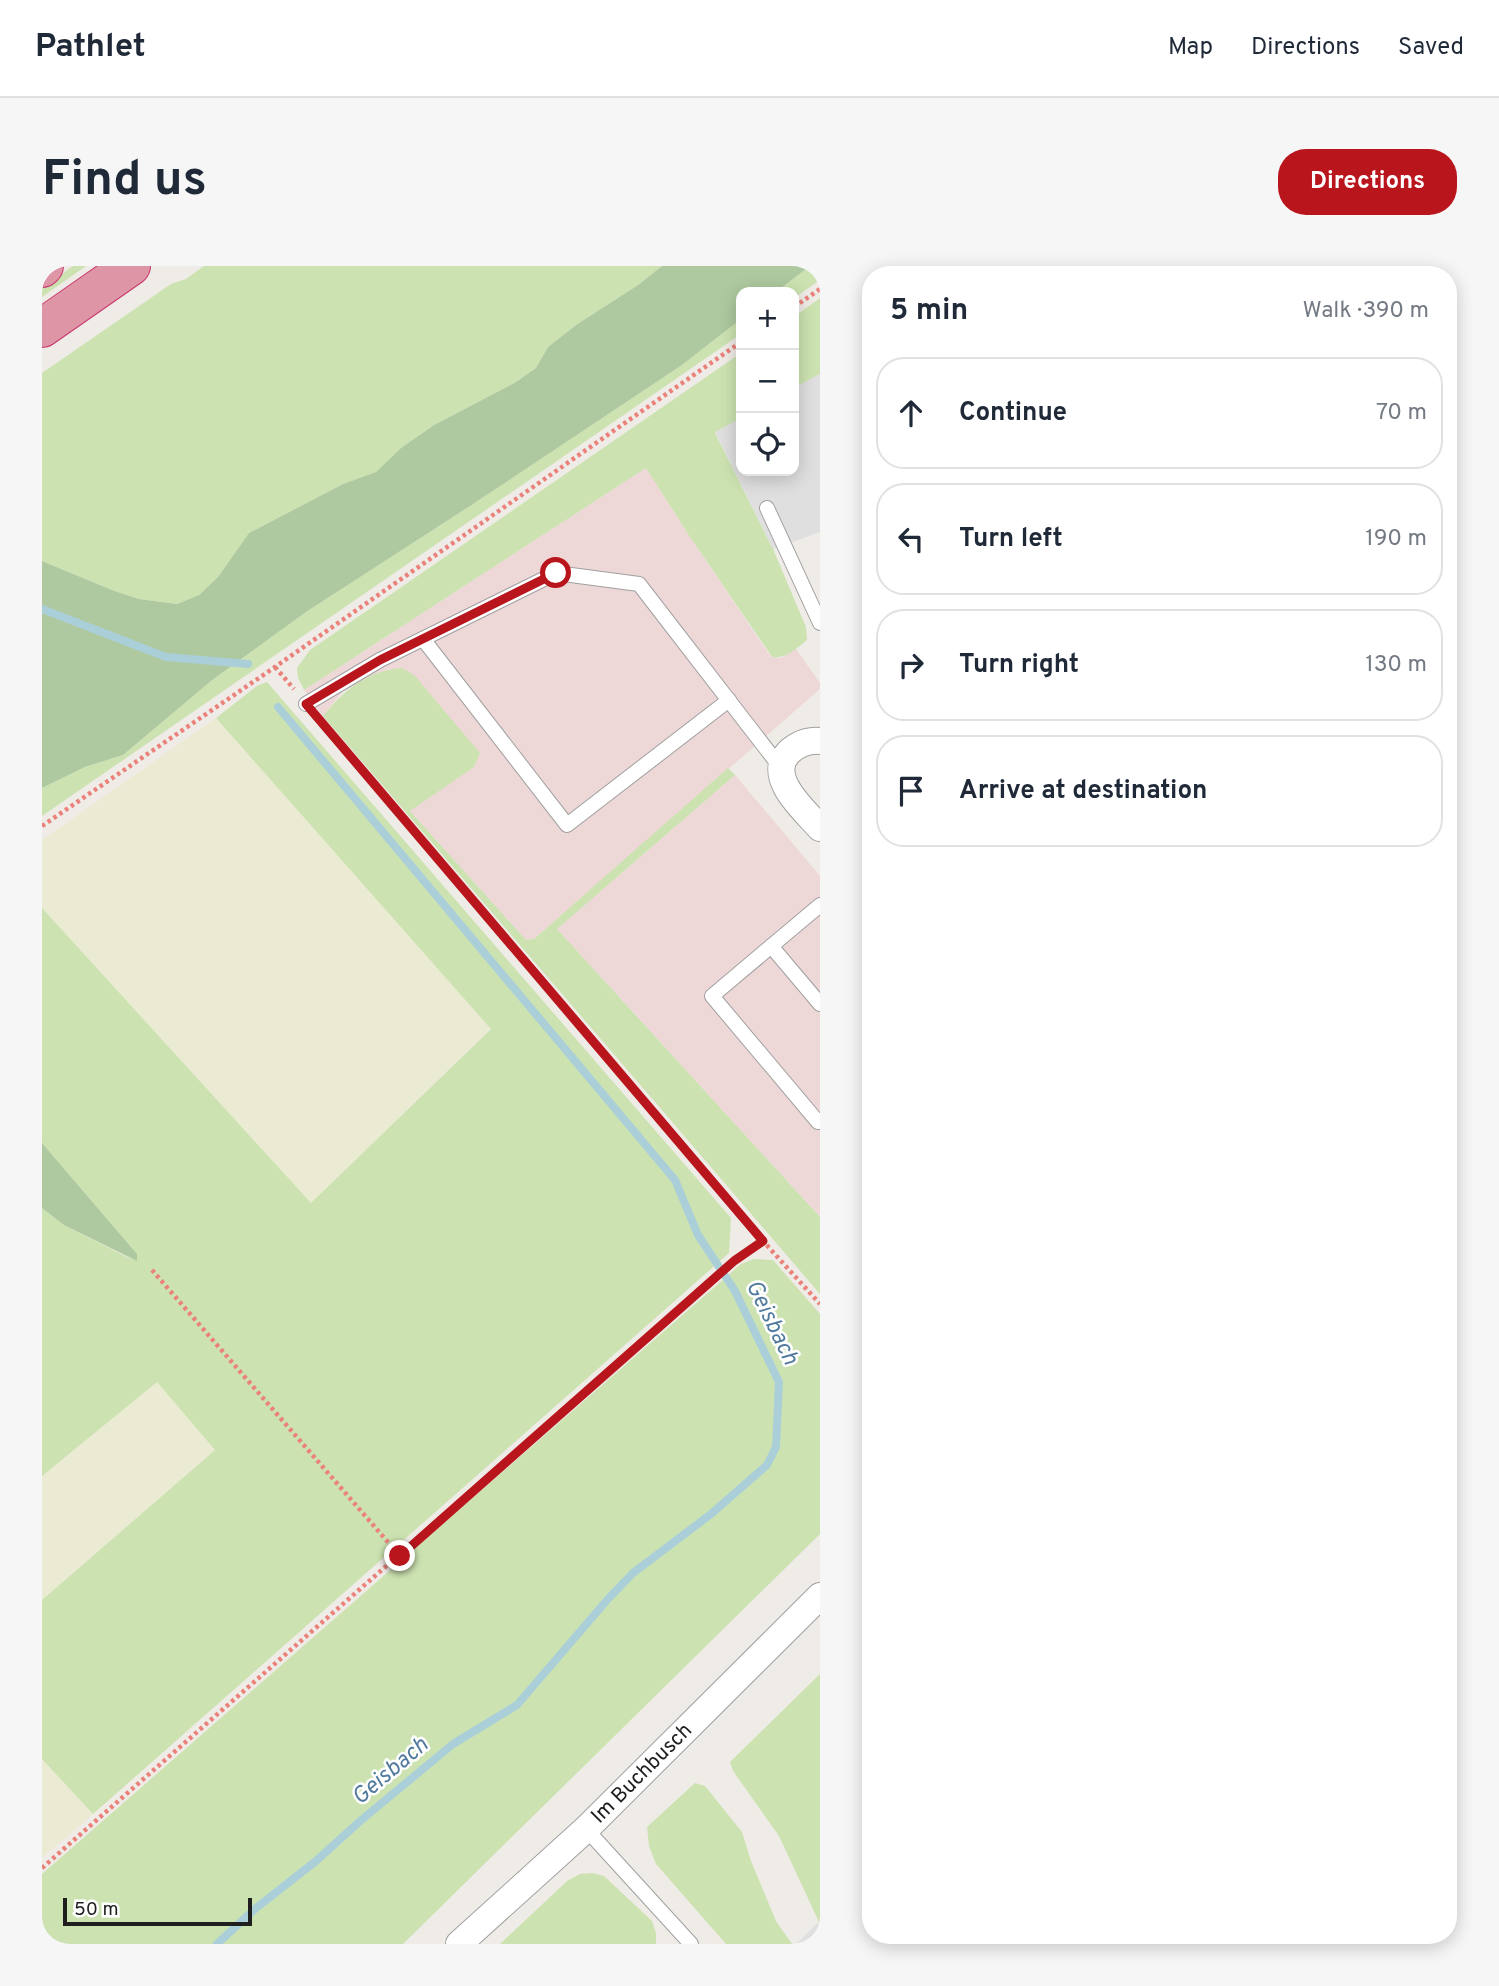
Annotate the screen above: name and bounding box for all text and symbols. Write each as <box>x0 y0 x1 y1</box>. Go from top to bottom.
text: Pathlet <box>35 27 146 69</box>
text: Map <box>1168 33 1213 63</box>
text: Directions <box>1251 33 1360 63</box>
text: Saved <box>1398 33 1464 63</box>
button: Directions <box>1278 149 1457 215</box>
text: Find us <box>42 151 207 213</box>
map controls <box>736 287 799 476</box>
button: + <box>736 287 799 350</box>
text: 5 min <box>890 293 968 330</box>
text: Walk · 390 m <box>1303 297 1429 326</box>
button: − <box>736 350 799 413</box>
icon: ahead <box>892 394 930 432</box>
text: Continue <box>959 397 1067 430</box>
text: 70 m <box>1376 399 1427 428</box>
button: locate <box>736 413 799 476</box>
icon: left <box>892 520 930 558</box>
text: Turn left <box>959 523 1063 556</box>
text: 190 m <box>1365 525 1427 554</box>
route start <box>540 557 571 588</box>
icon: right <box>892 646 930 684</box>
text: Turn right <box>959 649 1079 682</box>
text: 130 m <box>1365 651 1427 680</box>
icon: arrive <box>892 772 930 810</box>
text: Arrive at destination <box>959 775 1207 808</box>
water label: Geisbach <box>738 1276 804 1371</box>
route end <box>384 1540 415 1571</box>
street label: Im Buchbusch <box>585 1717 698 1830</box>
water label: Geisbach <box>347 1731 436 1812</box>
scale bar <box>63 1895 252 1927</box>
text: 50 m <box>74 1898 119 1922</box>

